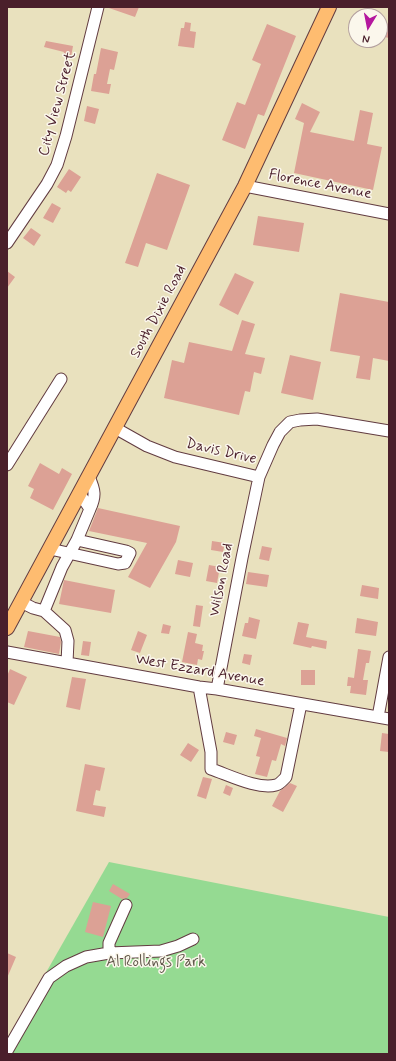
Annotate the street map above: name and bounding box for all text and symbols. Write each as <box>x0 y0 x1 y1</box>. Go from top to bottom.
north arrow <box>348 8 388 48</box>
text: N <box>361 31 371 46</box>
street label: City View Street <box>35 50 81 158</box>
street label: Florence Avenue <box>267 166 373 204</box>
street label: South Dixie Road <box>127 262 191 362</box>
street label: Davis Drive <box>184 435 258 469</box>
street label: Wilson Road <box>206 542 238 618</box>
street label: West Ezzard Avenue <box>134 651 266 691</box>
park label: Al Rollings Park <box>106 954 206 972</box>

